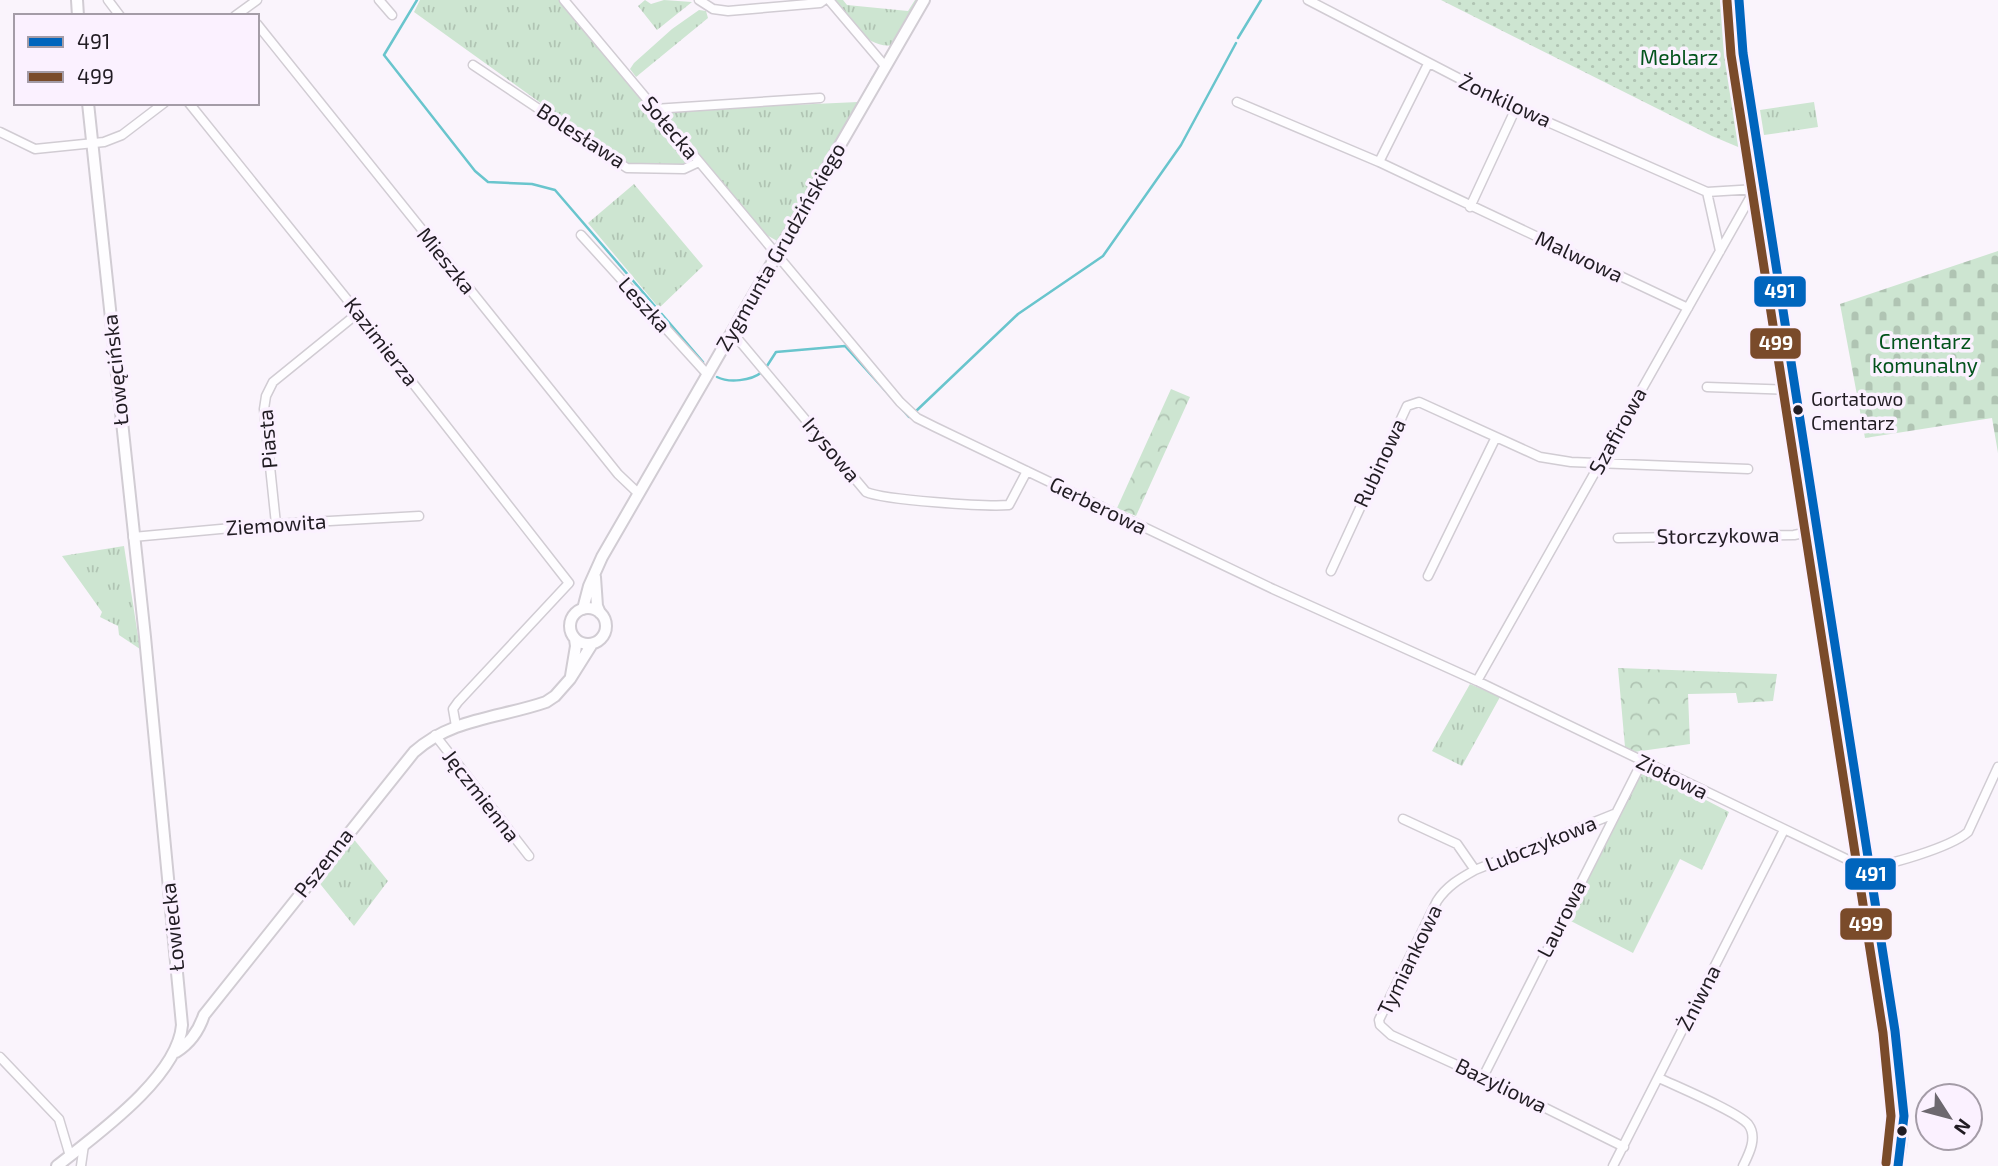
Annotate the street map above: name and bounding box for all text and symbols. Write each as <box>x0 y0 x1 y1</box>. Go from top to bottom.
legend <box>14 14 259 105</box>
text: 491 <box>77 28 110 53</box>
park label: Meblarz <box>1640 44 1718 69</box>
text: 499 <box>77 63 114 88</box>
street label: Żonkilowa <box>1456 67 1556 132</box>
street label: Sołecka <box>638 91 705 164</box>
street label: Bolesława <box>533 97 631 173</box>
street label: Zygmunta Grudzińskiego <box>710 138 850 355</box>
street label: Mieszka <box>413 222 482 298</box>
street label: Malwowa <box>1532 224 1627 287</box>
street label: Leszka <box>614 271 676 337</box>
line badge: 491 <box>1753 275 1807 308</box>
text: 491 <box>1764 279 1796 302</box>
street label: Kazimierza <box>340 292 424 390</box>
street label: Łowęcińska <box>96 313 133 427</box>
line badge: 499 <box>1749 327 1802 360</box>
park label: Cmentarz komunalny <box>1872 328 1978 377</box>
text: 499 <box>1759 331 1793 354</box>
street label: Szafirowa <box>1583 382 1651 478</box>
place label: Gortatowo Cmentarz <box>1811 387 1903 434</box>
marker: Gortatowo Cmentarz <box>1791 403 1805 417</box>
street label: Piasta <box>251 408 282 470</box>
street label: Irysowa <box>798 412 866 486</box>
street label: Rubinowa <box>1347 414 1410 511</box>
street label: Gerberowa <box>1046 470 1151 539</box>
street label: Ziemowita <box>225 508 327 539</box>
street label: Storczykowa <box>1656 521 1780 548</box>
street label: Jęczmienna <box>438 744 526 846</box>
street label: Ziołowa <box>1633 748 1713 804</box>
street label: Lubczykowa <box>1481 809 1600 876</box>
street label: Pszenna <box>288 822 358 902</box>
line badge: 491 <box>1844 857 1897 891</box>
text: 491 <box>1855 862 1887 885</box>
street label: Laurowa <box>1531 876 1591 961</box>
street label: Łowiecka <box>154 882 189 973</box>
street label: Tymiankowa <box>1371 900 1446 1019</box>
line badge: 499 <box>1839 907 1893 941</box>
text: 499 <box>1849 912 1883 935</box>
street label: Żniwna <box>1671 960 1725 1034</box>
street label: Bazyliowa <box>1452 1052 1551 1117</box>
north arrow <box>1914 1082 1984 1152</box>
text: N <box>1950 1115 1976 1140</box>
unlabelled marker <box>1895 1124 1909 1138</box>

